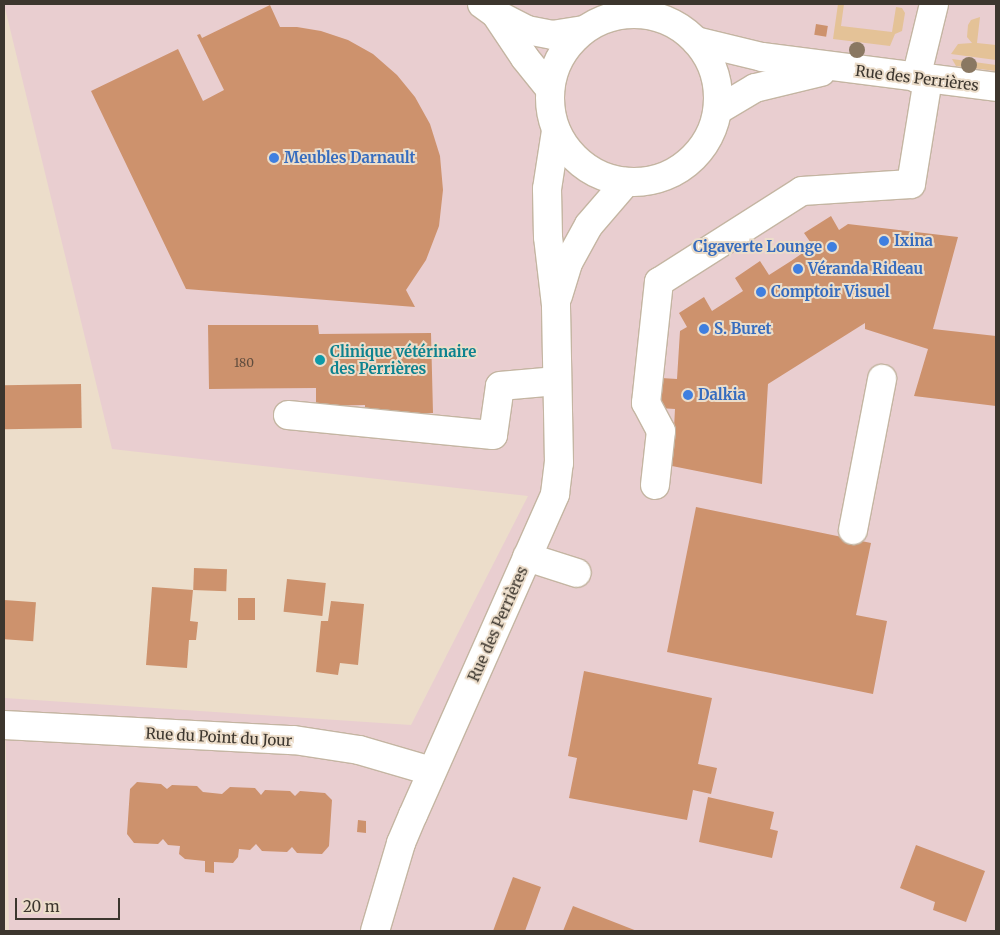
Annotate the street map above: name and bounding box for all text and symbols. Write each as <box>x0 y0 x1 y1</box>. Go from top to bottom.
street label: Rue des Perrières <box>854 62 980 94</box>
place label: Meubles Darnault <box>284 149 415 167</box>
marker: Meubles Darnault <box>268 152 280 164</box>
place label: Ixina <box>894 232 933 250</box>
marker: Ixina <box>878 235 890 247</box>
place label: Cigaverte Lounge <box>693 238 822 256</box>
marker: Cigaverte Lounge <box>826 241 838 253</box>
place label: Véranda Rideau <box>808 260 923 278</box>
marker: Véranda Rideau <box>792 263 804 275</box>
place label: Comptoir Visuel <box>771 283 890 301</box>
marker: Comptoir Visuel <box>755 286 767 298</box>
place label: S. Buret <box>714 320 772 338</box>
marker: S. Buret <box>698 323 710 335</box>
place label: Clinique vétérinaire des Perrières <box>330 342 476 377</box>
marker: Clinique vétérinaire des Perrières <box>314 354 326 366</box>
house number: 180 <box>234 356 254 370</box>
place label: Dalkia <box>698 386 746 404</box>
marker: Dalkia <box>682 389 694 401</box>
street label: Rue des Perrières <box>465 564 531 684</box>
street label: Rue du Point du Jour <box>145 724 293 750</box>
scale bar <box>18 888 122 920</box>
text: 20 m <box>23 897 60 916</box>

